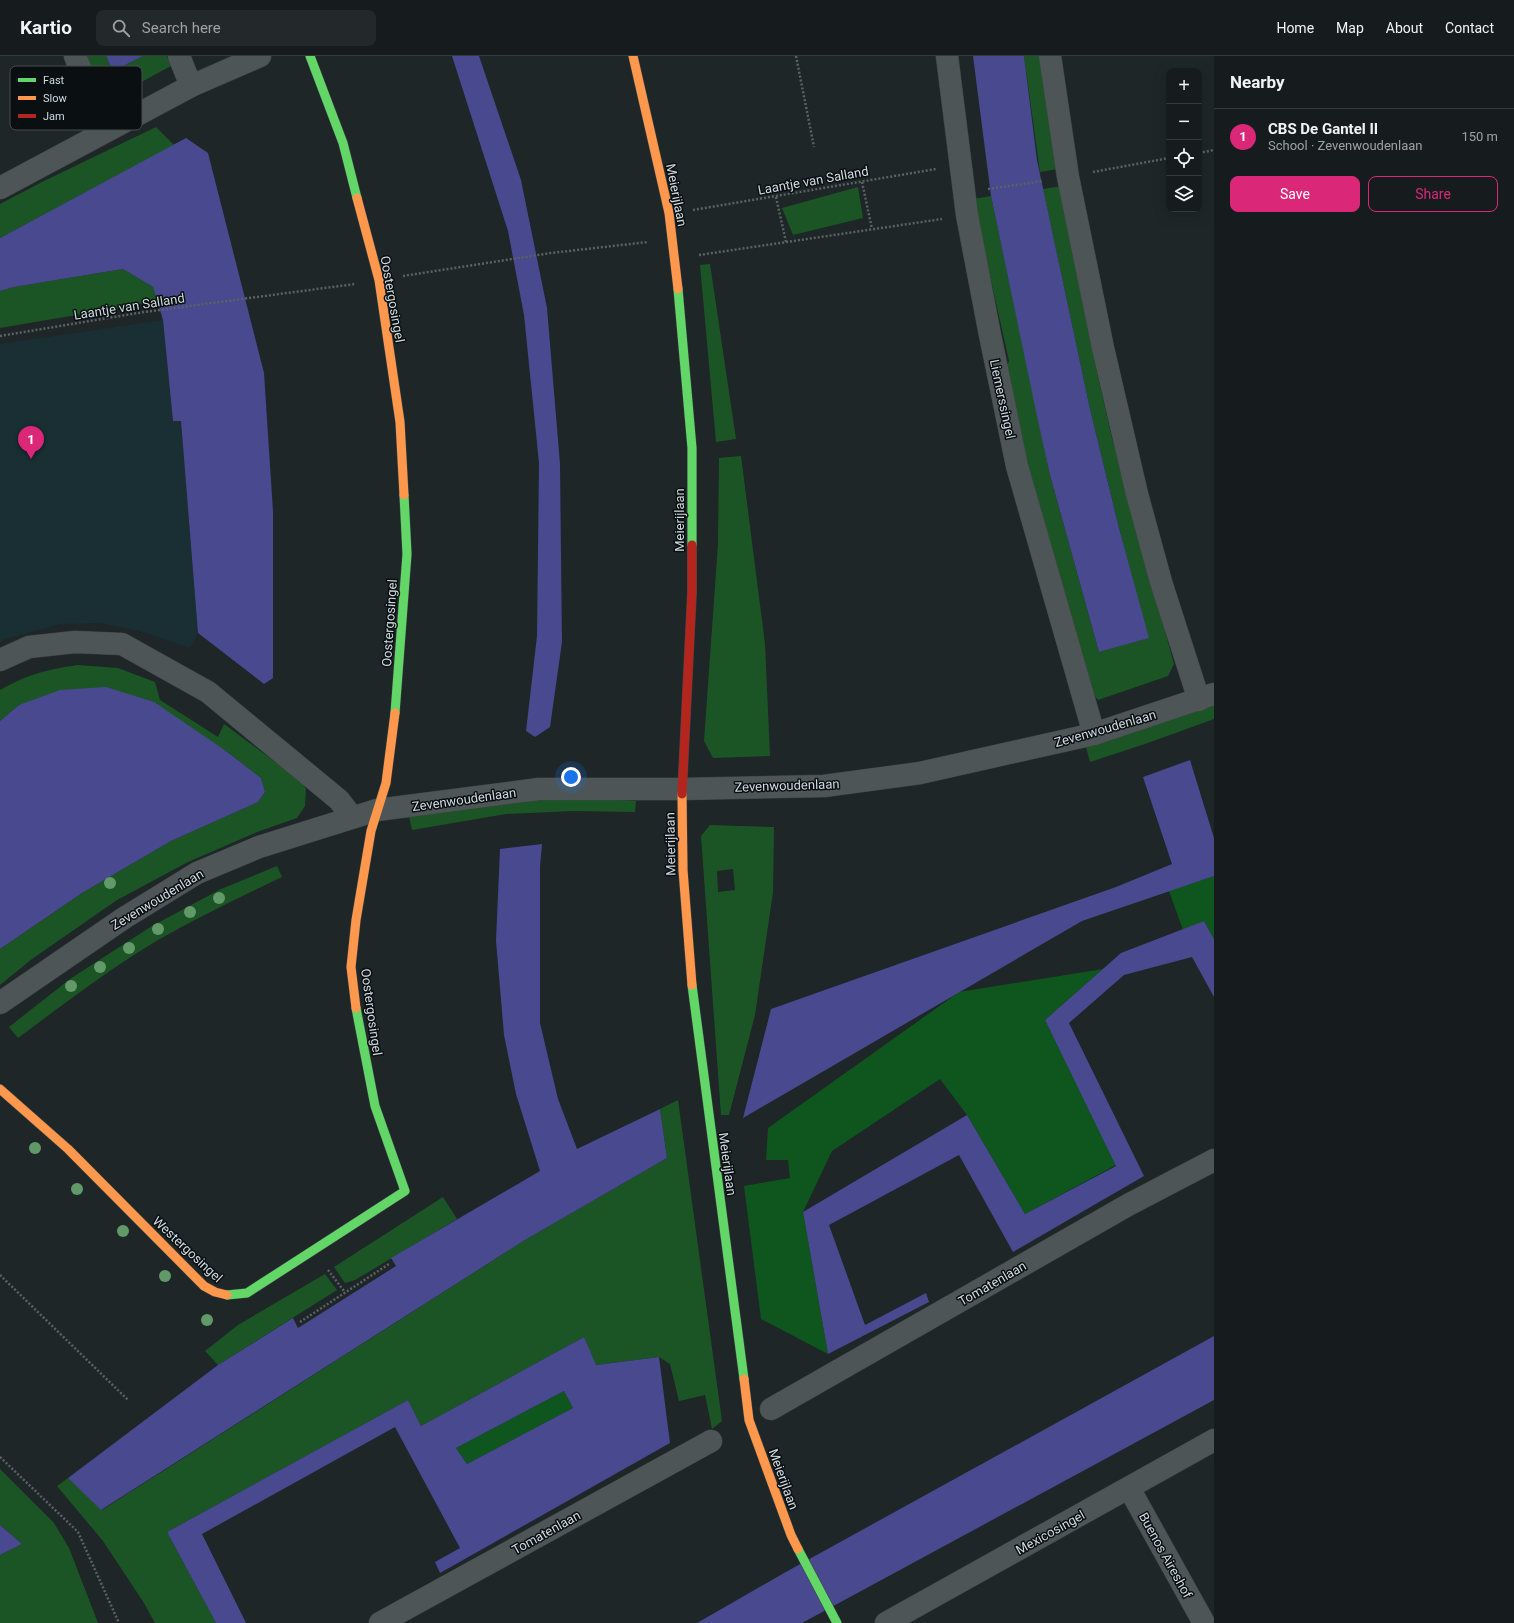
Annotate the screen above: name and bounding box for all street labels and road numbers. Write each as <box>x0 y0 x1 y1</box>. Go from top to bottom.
street label: Meierijlaan <box>663 163 690 228</box>
street label: Laantje van Salland <box>757 163 870 198</box>
street label: Oostergosingel <box>378 255 408 344</box>
street label: Laantje van Salland <box>73 290 186 323</box>
street label: Liemerssingel <box>987 358 1018 440</box>
street label: Meierijlaan <box>672 488 687 552</box>
street label: Oostergosingel <box>379 579 400 667</box>
street label: Zevenwoudenlaan <box>1053 707 1158 750</box>
street label: Zevenwoudenlaan <box>734 776 840 795</box>
street label: Zevenwoudenlaan <box>411 785 517 814</box>
street label: Meierijlaan <box>662 812 679 876</box>
street label: Zevenwoudenlaan <box>108 866 206 933</box>
street label: Oostergosingel <box>358 968 385 1056</box>
street label: Meierijlaan <box>716 1132 739 1197</box>
street label: Westergosingel <box>150 1213 226 1285</box>
street label: Tomatenlaan <box>956 1258 1029 1309</box>
street label: Meierijlaan <box>766 1447 801 1512</box>
street label: Tomatenlaan <box>509 1507 583 1557</box>
street label: Mexicosingel <box>1013 1507 1087 1558</box>
street label: Buenos Aireshof <box>1136 1510 1195 1601</box>

